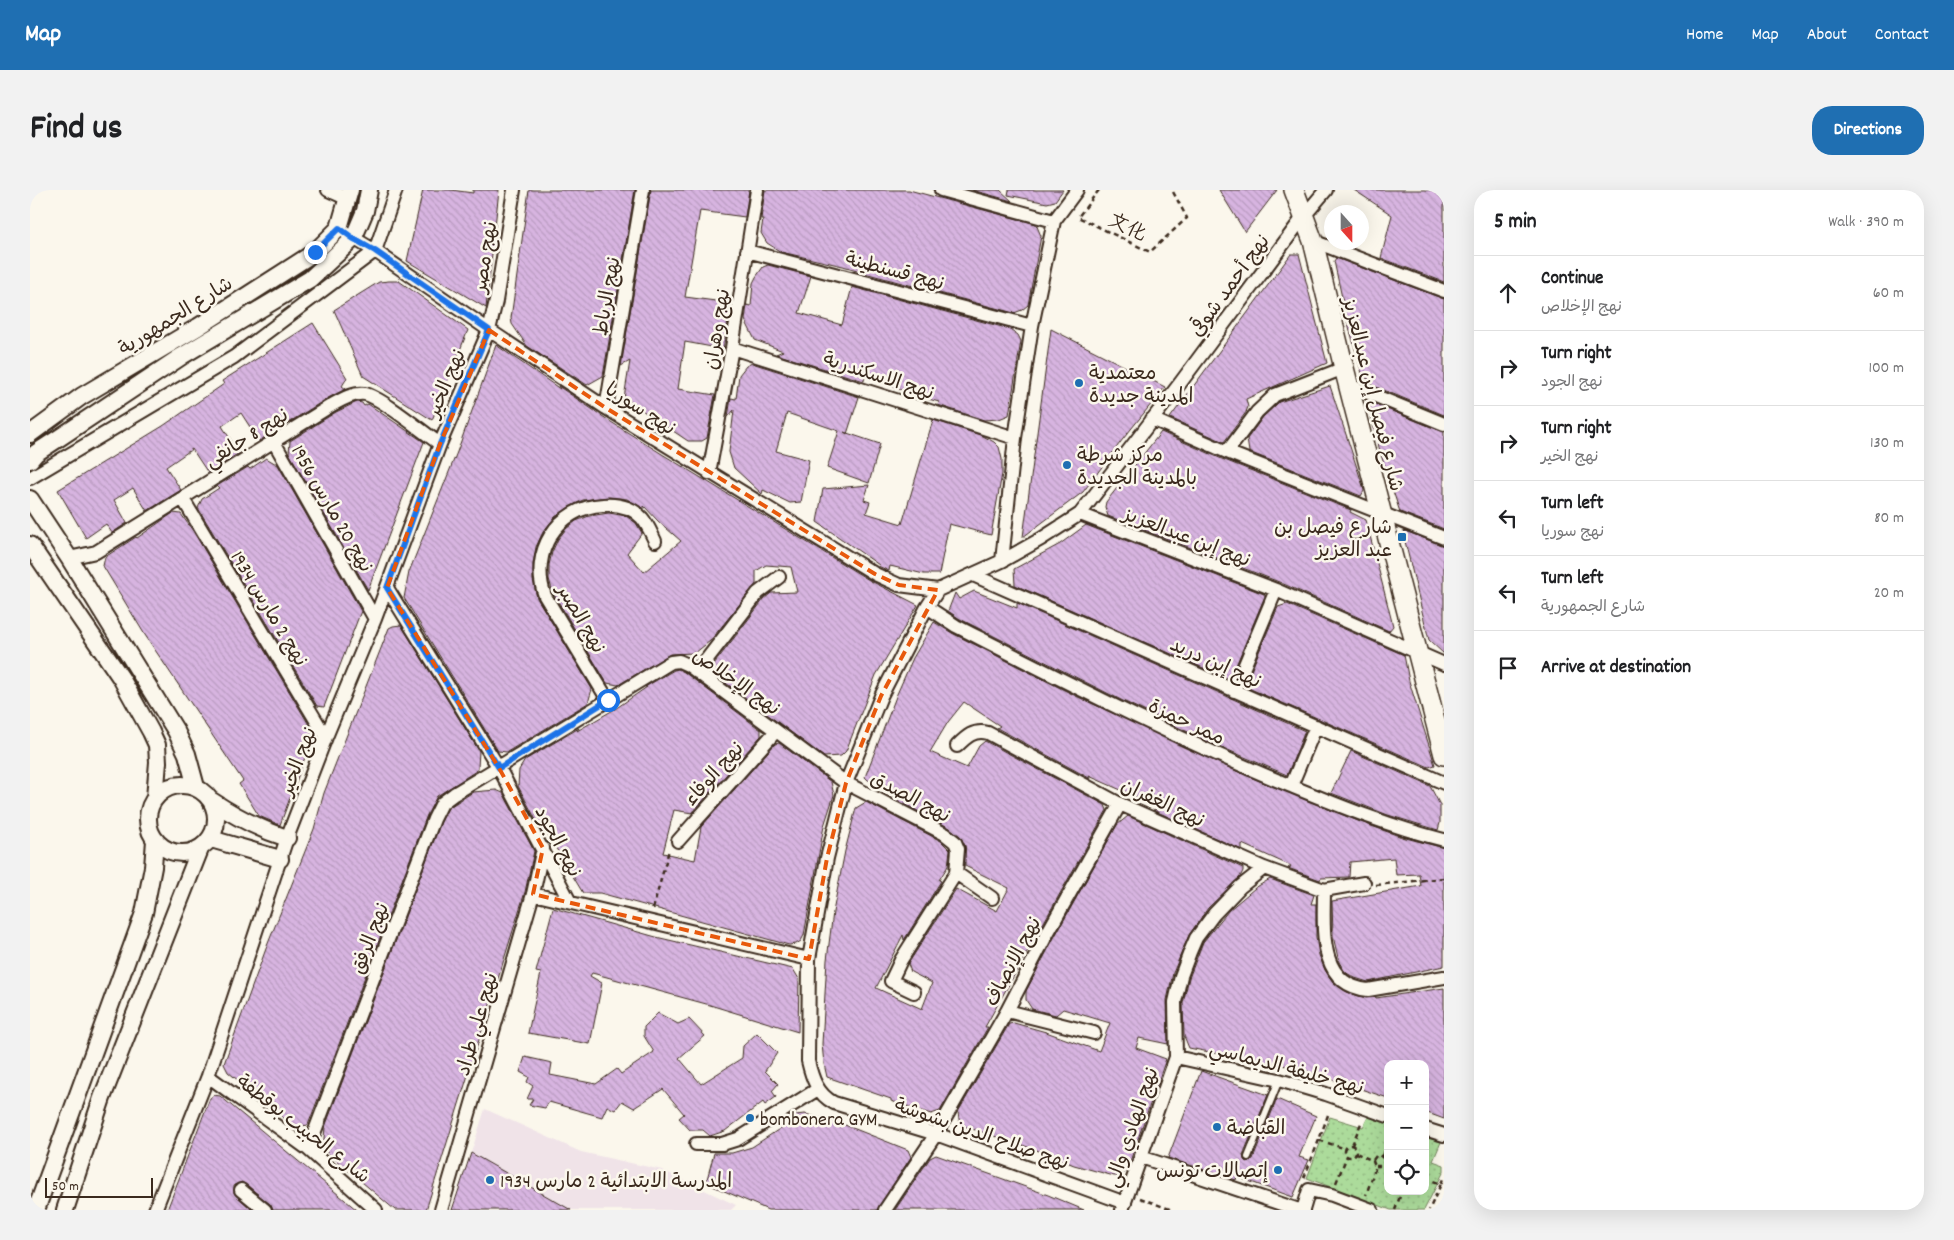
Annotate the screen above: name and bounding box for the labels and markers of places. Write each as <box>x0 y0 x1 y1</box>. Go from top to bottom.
place label: معتمدية المدينة جديدة <box>1089 361 1194 412</box>
marker: معتمدية المدينة جديدة <box>1073 377 1085 389</box>
place label: مركز شرطة بالمدينة الجديدة <box>1077 443 1197 494</box>
marker: مركز شرطة بالمدينة الجديدة <box>1061 459 1073 471</box>
place label: شارع فيصل بن عبد العزيز <box>1274 515 1392 566</box>
marker: شارع فيصل بن عبد العزيز <box>1396 531 1408 543</box>
place label: bombonera GYM <box>760 1107 877 1135</box>
marker: bombonera GYM <box>744 1112 756 1124</box>
place label: القباضة <box>1227 1116 1285 1144</box>
marker: القباضة <box>1211 1121 1223 1133</box>
place label: إتصالات تونس <box>1156 1159 1268 1187</box>
marker: إتصالات تونس <box>1272 1164 1284 1176</box>
place label: المدرسة الابتدائية 2 مارس 1934 <box>500 1169 732 1197</box>
marker: المدرسة الابتدائية 2 مارس 1934 <box>484 1174 496 1186</box>

